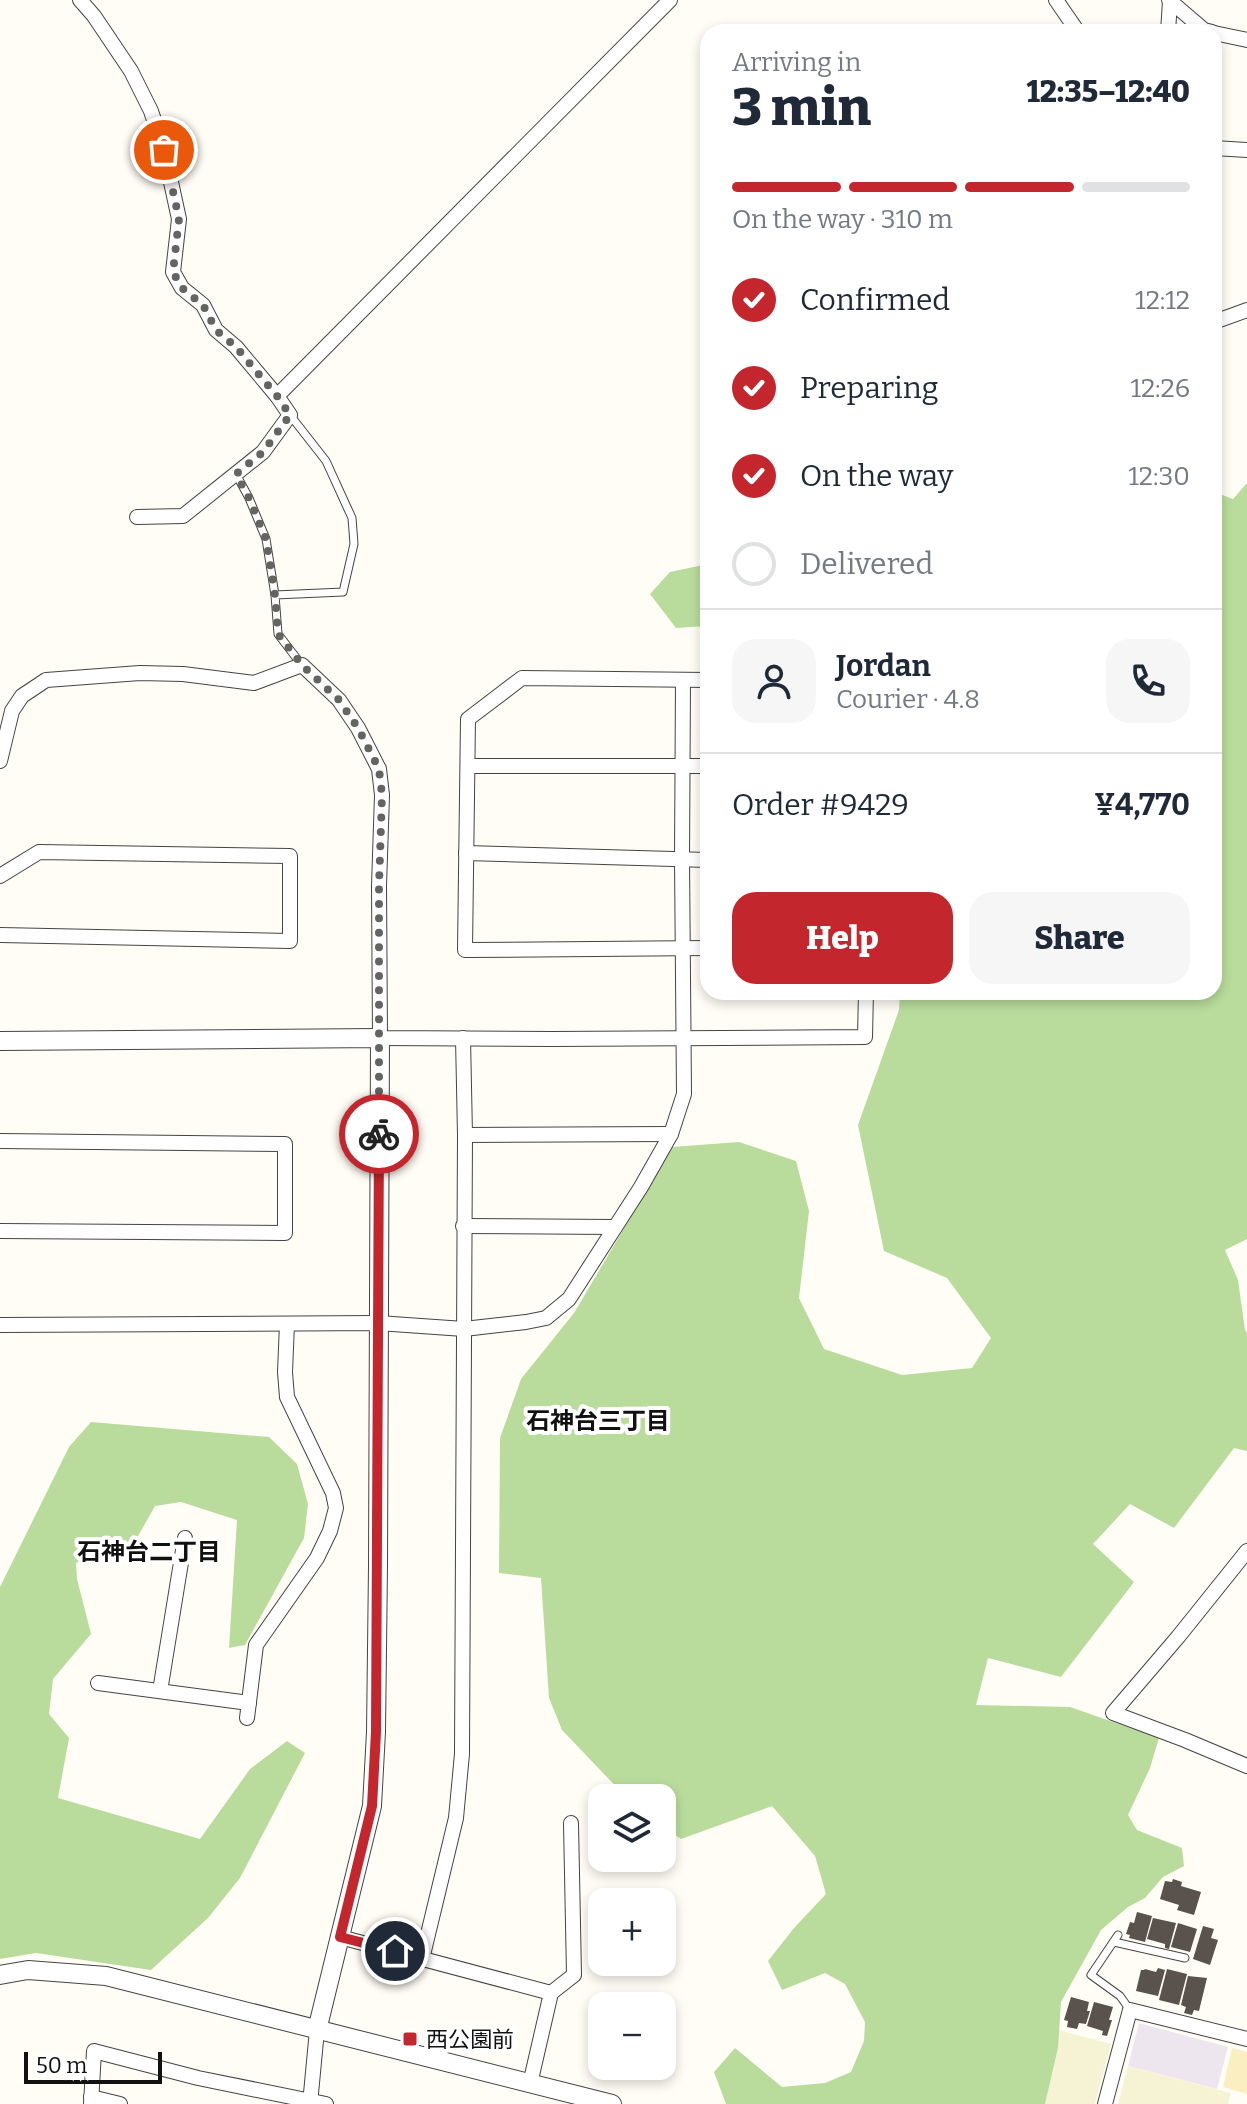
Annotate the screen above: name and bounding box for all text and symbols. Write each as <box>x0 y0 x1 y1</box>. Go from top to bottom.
text: Arriving in <box>732 47 861 78</box>
text: 12:35–12:40 <box>1026 74 1190 110</box>
text: 3 min <box>732 76 871 139</box>
pin <box>130 116 198 184</box>
icon: bag <box>142 128 186 172</box>
text: On the way · 310 m <box>732 204 953 235</box>
icon: check <box>732 278 776 322</box>
text: Confirmed <box>800 282 950 318</box>
text: 12:12 <box>1135 285 1190 316</box>
icon: check <box>732 366 776 410</box>
text: Preparing <box>800 370 938 406</box>
text: 12:26 <box>1130 373 1190 404</box>
icon: check <box>732 454 776 498</box>
text: On the way <box>800 458 953 494</box>
text: 12:30 <box>1128 461 1190 492</box>
text: Delivered <box>800 546 933 582</box>
button: person <box>732 639 816 723</box>
button: phone <box>1106 639 1190 723</box>
text: Jordan <box>836 648 931 684</box>
text: Courier · 4.8 <box>836 684 980 715</box>
text: Order #9429 <box>732 787 909 823</box>
text: ¥4,770 <box>1094 787 1190 823</box>
button: Help <box>732 892 953 984</box>
button: Share <box>969 892 1190 984</box>
courier <box>339 1094 419 1174</box>
icon: bike <box>357 1112 401 1156</box>
district label: 石神台三丁目 <box>526 1407 670 1435</box>
district label: 石神台二丁目 <box>77 1538 221 1566</box>
map controls <box>588 1784 676 2080</box>
button: layers <box>588 1784 676 1872</box>
button: + <box>588 1888 676 1976</box>
pin <box>361 1917 429 1985</box>
icon: home <box>373 1929 417 1973</box>
button: − <box>588 1992 676 2080</box>
place label: 西公園前 <box>426 2026 514 2053</box>
marker: 西公園前 <box>401 2030 419 2048</box>
scale bar <box>24 2048 162 2084</box>
text: 50 m <box>36 2052 87 2079</box>

